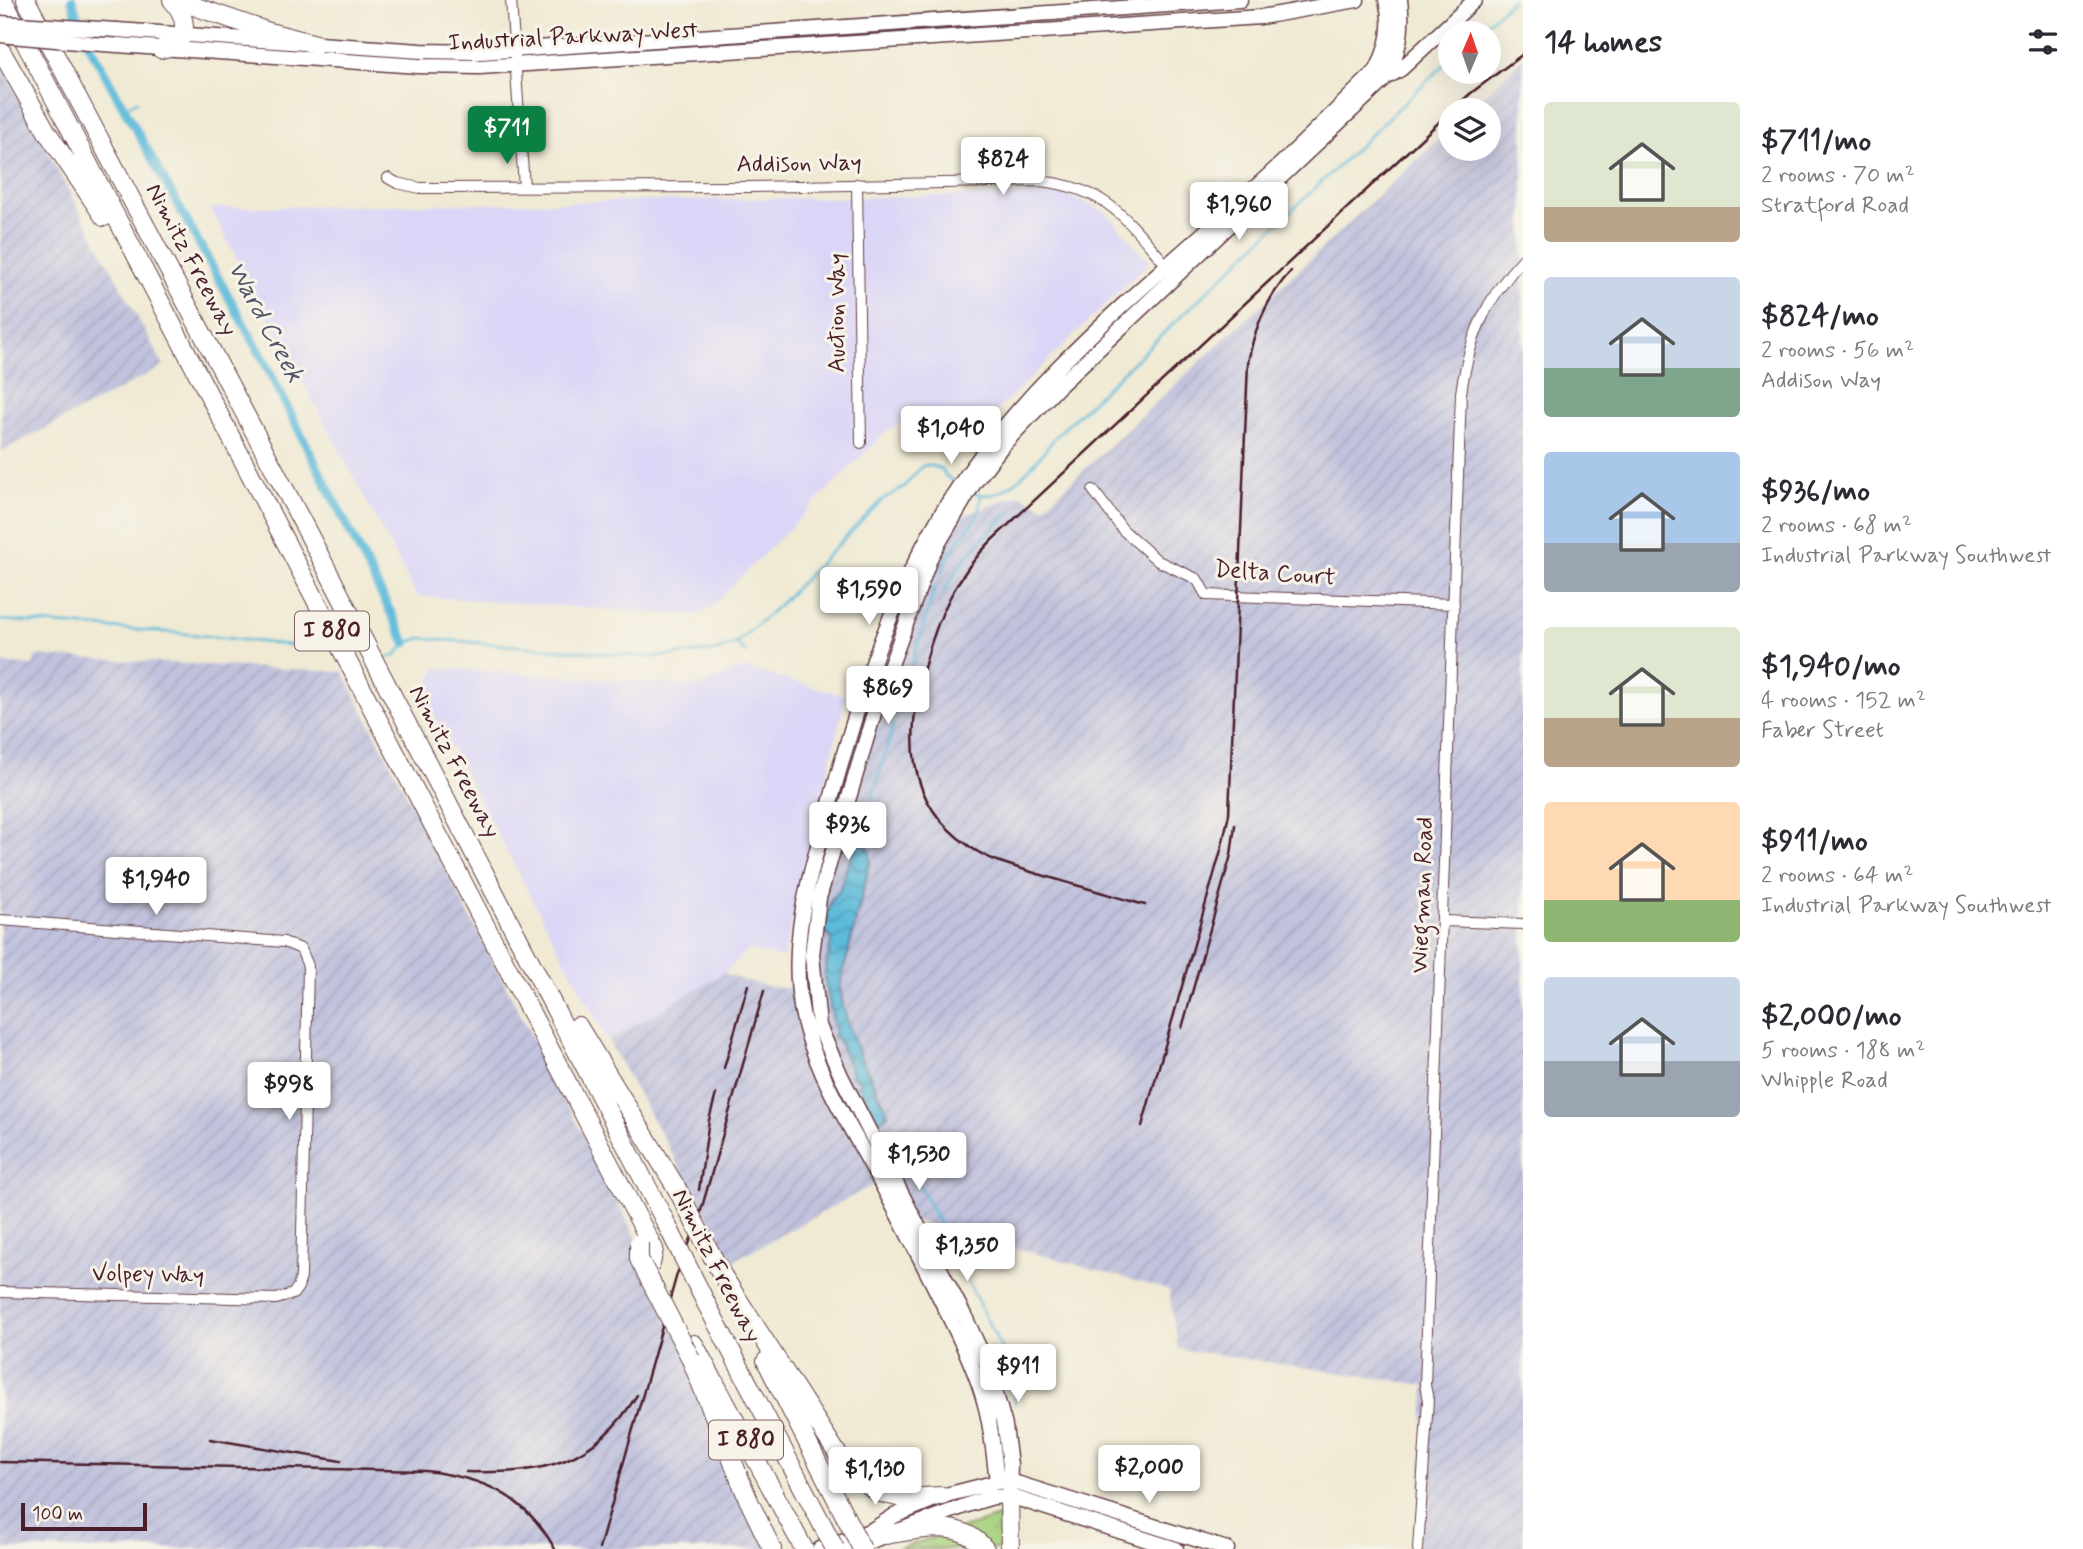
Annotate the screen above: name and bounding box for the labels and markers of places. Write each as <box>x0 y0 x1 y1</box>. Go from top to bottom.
pin: $711 <box>466 106 548 166</box>
pin: $824 <box>962 138 1044 197</box>
pin: $1,960 <box>1182 182 1296 242</box>
pin: $1,040 <box>894 406 1008 466</box>
pin: $1,590 <box>812 568 926 627</box>
pin: $869 <box>847 666 929 726</box>
pin: $936 <box>807 802 889 862</box>
pin: $1,940 <box>99 858 213 917</box>
pin: $998 <box>248 1062 330 1122</box>
pin: $1,530 <box>862 1132 976 1192</box>
pin: $1,350 <box>910 1224 1024 1283</box>
pin: $911 <box>977 1344 1059 1404</box>
pin: $2,000 <box>1092 1446 1206 1505</box>
pin: $1,130 <box>818 1448 932 1507</box>

